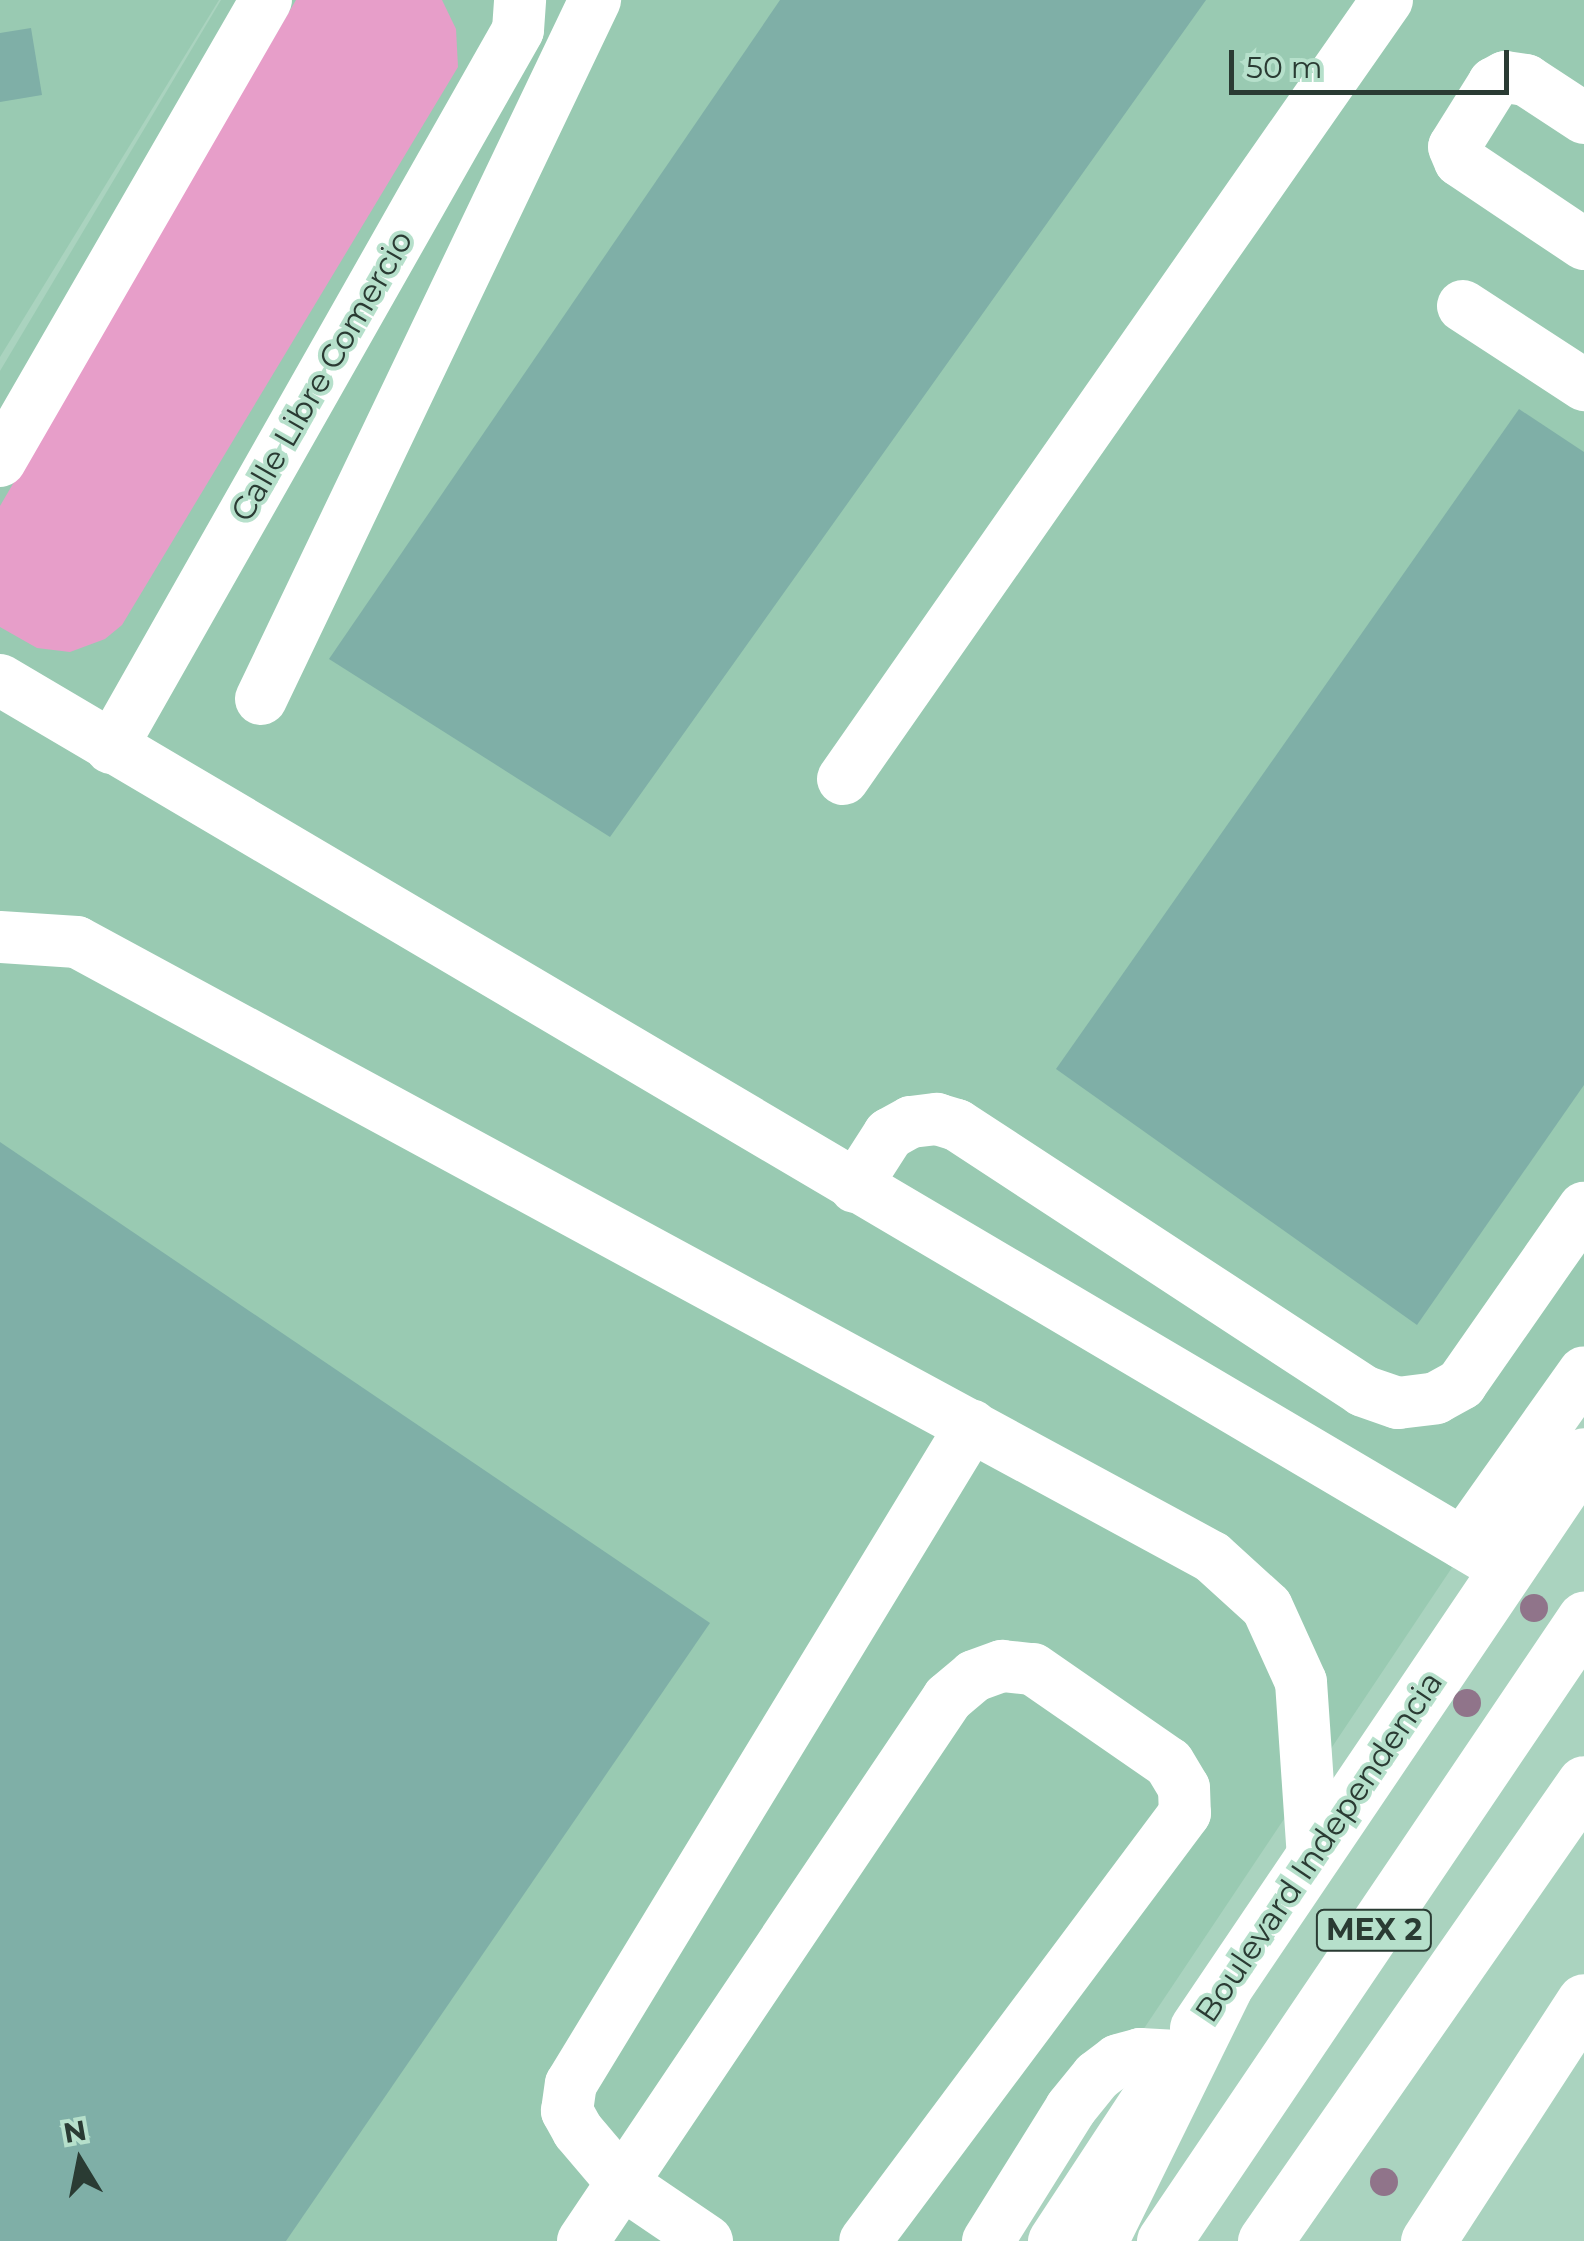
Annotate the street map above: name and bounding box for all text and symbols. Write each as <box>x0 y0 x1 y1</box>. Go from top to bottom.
scale bar <box>1234 30 1514 92</box>
text: 50 m <box>1246 49 1323 86</box>
street label: Calle Libre Comercio <box>223 224 421 528</box>
street label: Boulevard Independencia <box>1187 1665 1451 2029</box>
road number: MEX 2 <box>1314 1905 1434 1955</box>
north arrow <box>30 2111 130 2211</box>
text: N <box>61 2113 89 2150</box>

